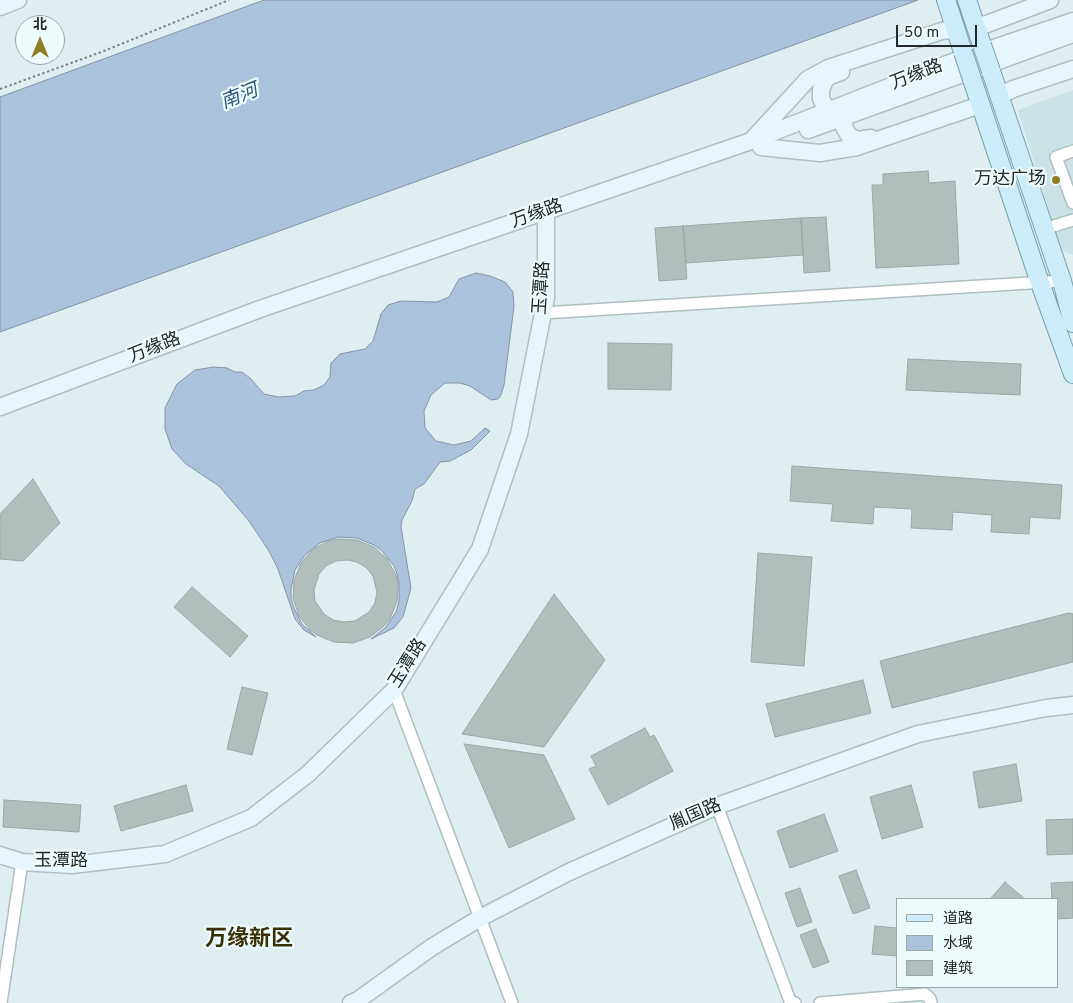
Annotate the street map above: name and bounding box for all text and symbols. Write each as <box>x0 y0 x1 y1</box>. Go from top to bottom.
north arrow <box>15 15 65 65</box>
scale bar <box>898 15 979 47</box>
text: 北 <box>33 17 47 34</box>
text: 50 m <box>904 24 939 43</box>
street label: 万缘路 <box>888 56 946 96</box>
water label: 南河 <box>218 80 262 116</box>
place label: 万达广场 <box>974 169 1046 191</box>
marker: 万达广场 <box>1050 174 1062 186</box>
street label: 万缘路 <box>508 196 566 234</box>
street label: 玉潭路 <box>530 260 556 316</box>
street label: 万缘路 <box>126 329 184 369</box>
street label: 玉潭路 <box>386 635 432 693</box>
street label: 胤国路 <box>667 796 725 836</box>
street label: 玉潭路 <box>34 851 88 873</box>
legend <box>896 898 1058 988</box>
text: 道路 <box>943 910 973 929</box>
district label: 万缘新区 <box>205 928 293 954</box>
text: 水域 <box>943 935 973 954</box>
text: 建筑 <box>943 960 973 979</box>

